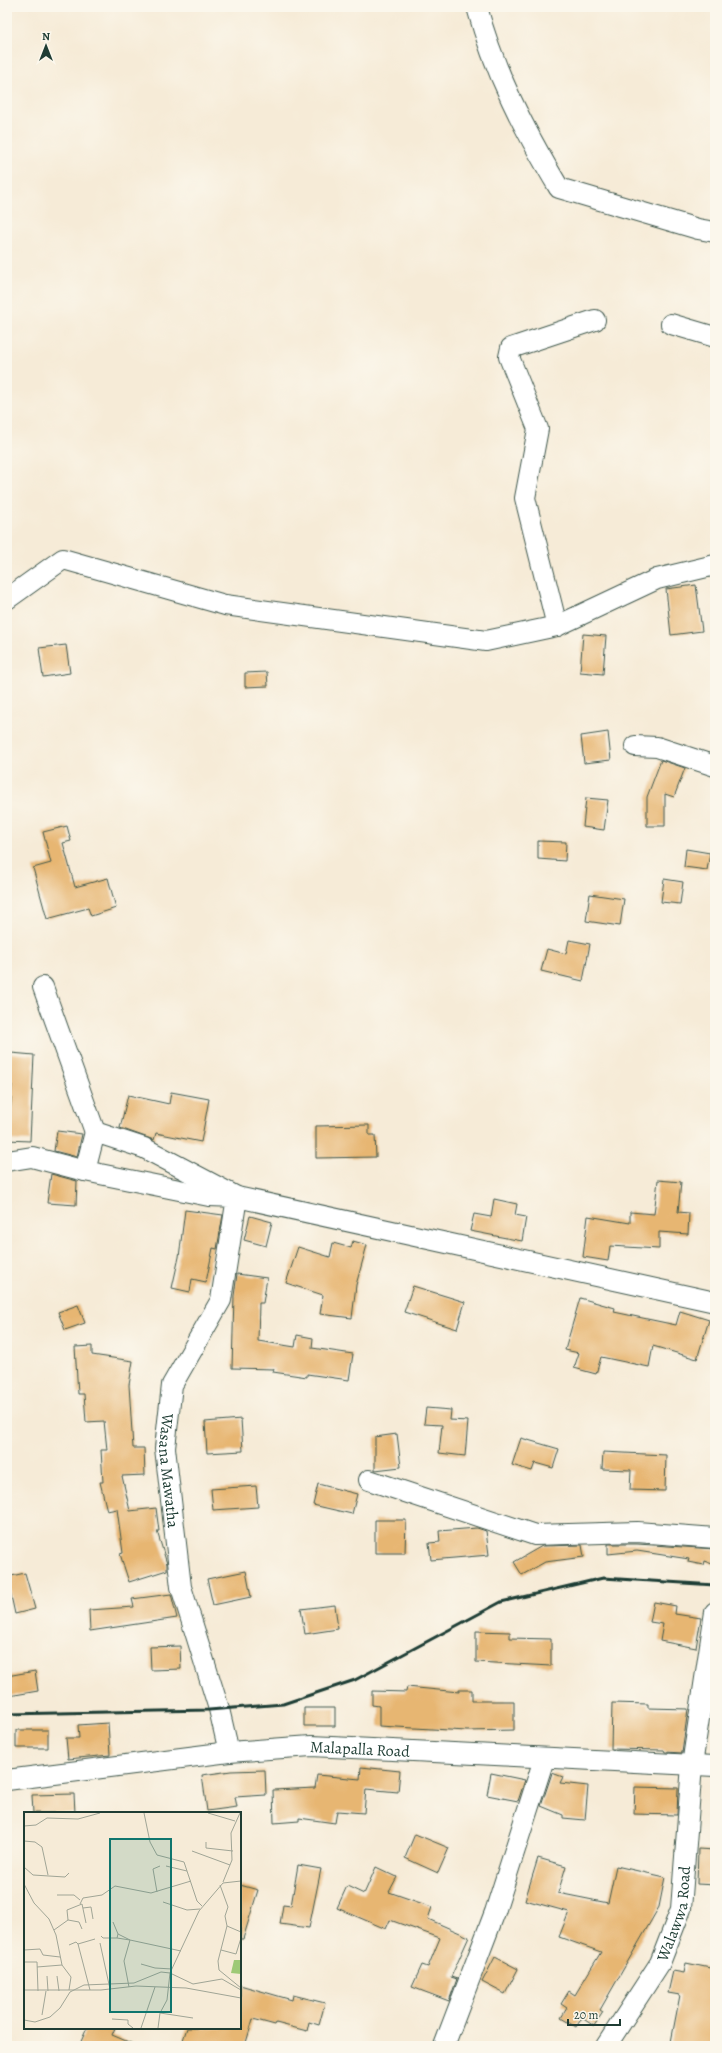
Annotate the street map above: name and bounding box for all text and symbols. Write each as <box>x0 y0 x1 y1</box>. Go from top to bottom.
north arrow <box>26 26 66 66</box>
text: N <box>42 29 50 44</box>
street label: Wasana Mawatha <box>153 1411 184 1530</box>
street label: Malapalla Road <box>309 1736 411 1763</box>
inset map <box>24 1812 241 2029</box>
street label: Walawwa Road <box>651 1865 696 1966</box>
scale bar <box>568 2001 620 2027</box>
text: 20 m <box>574 2007 598 2023</box>

